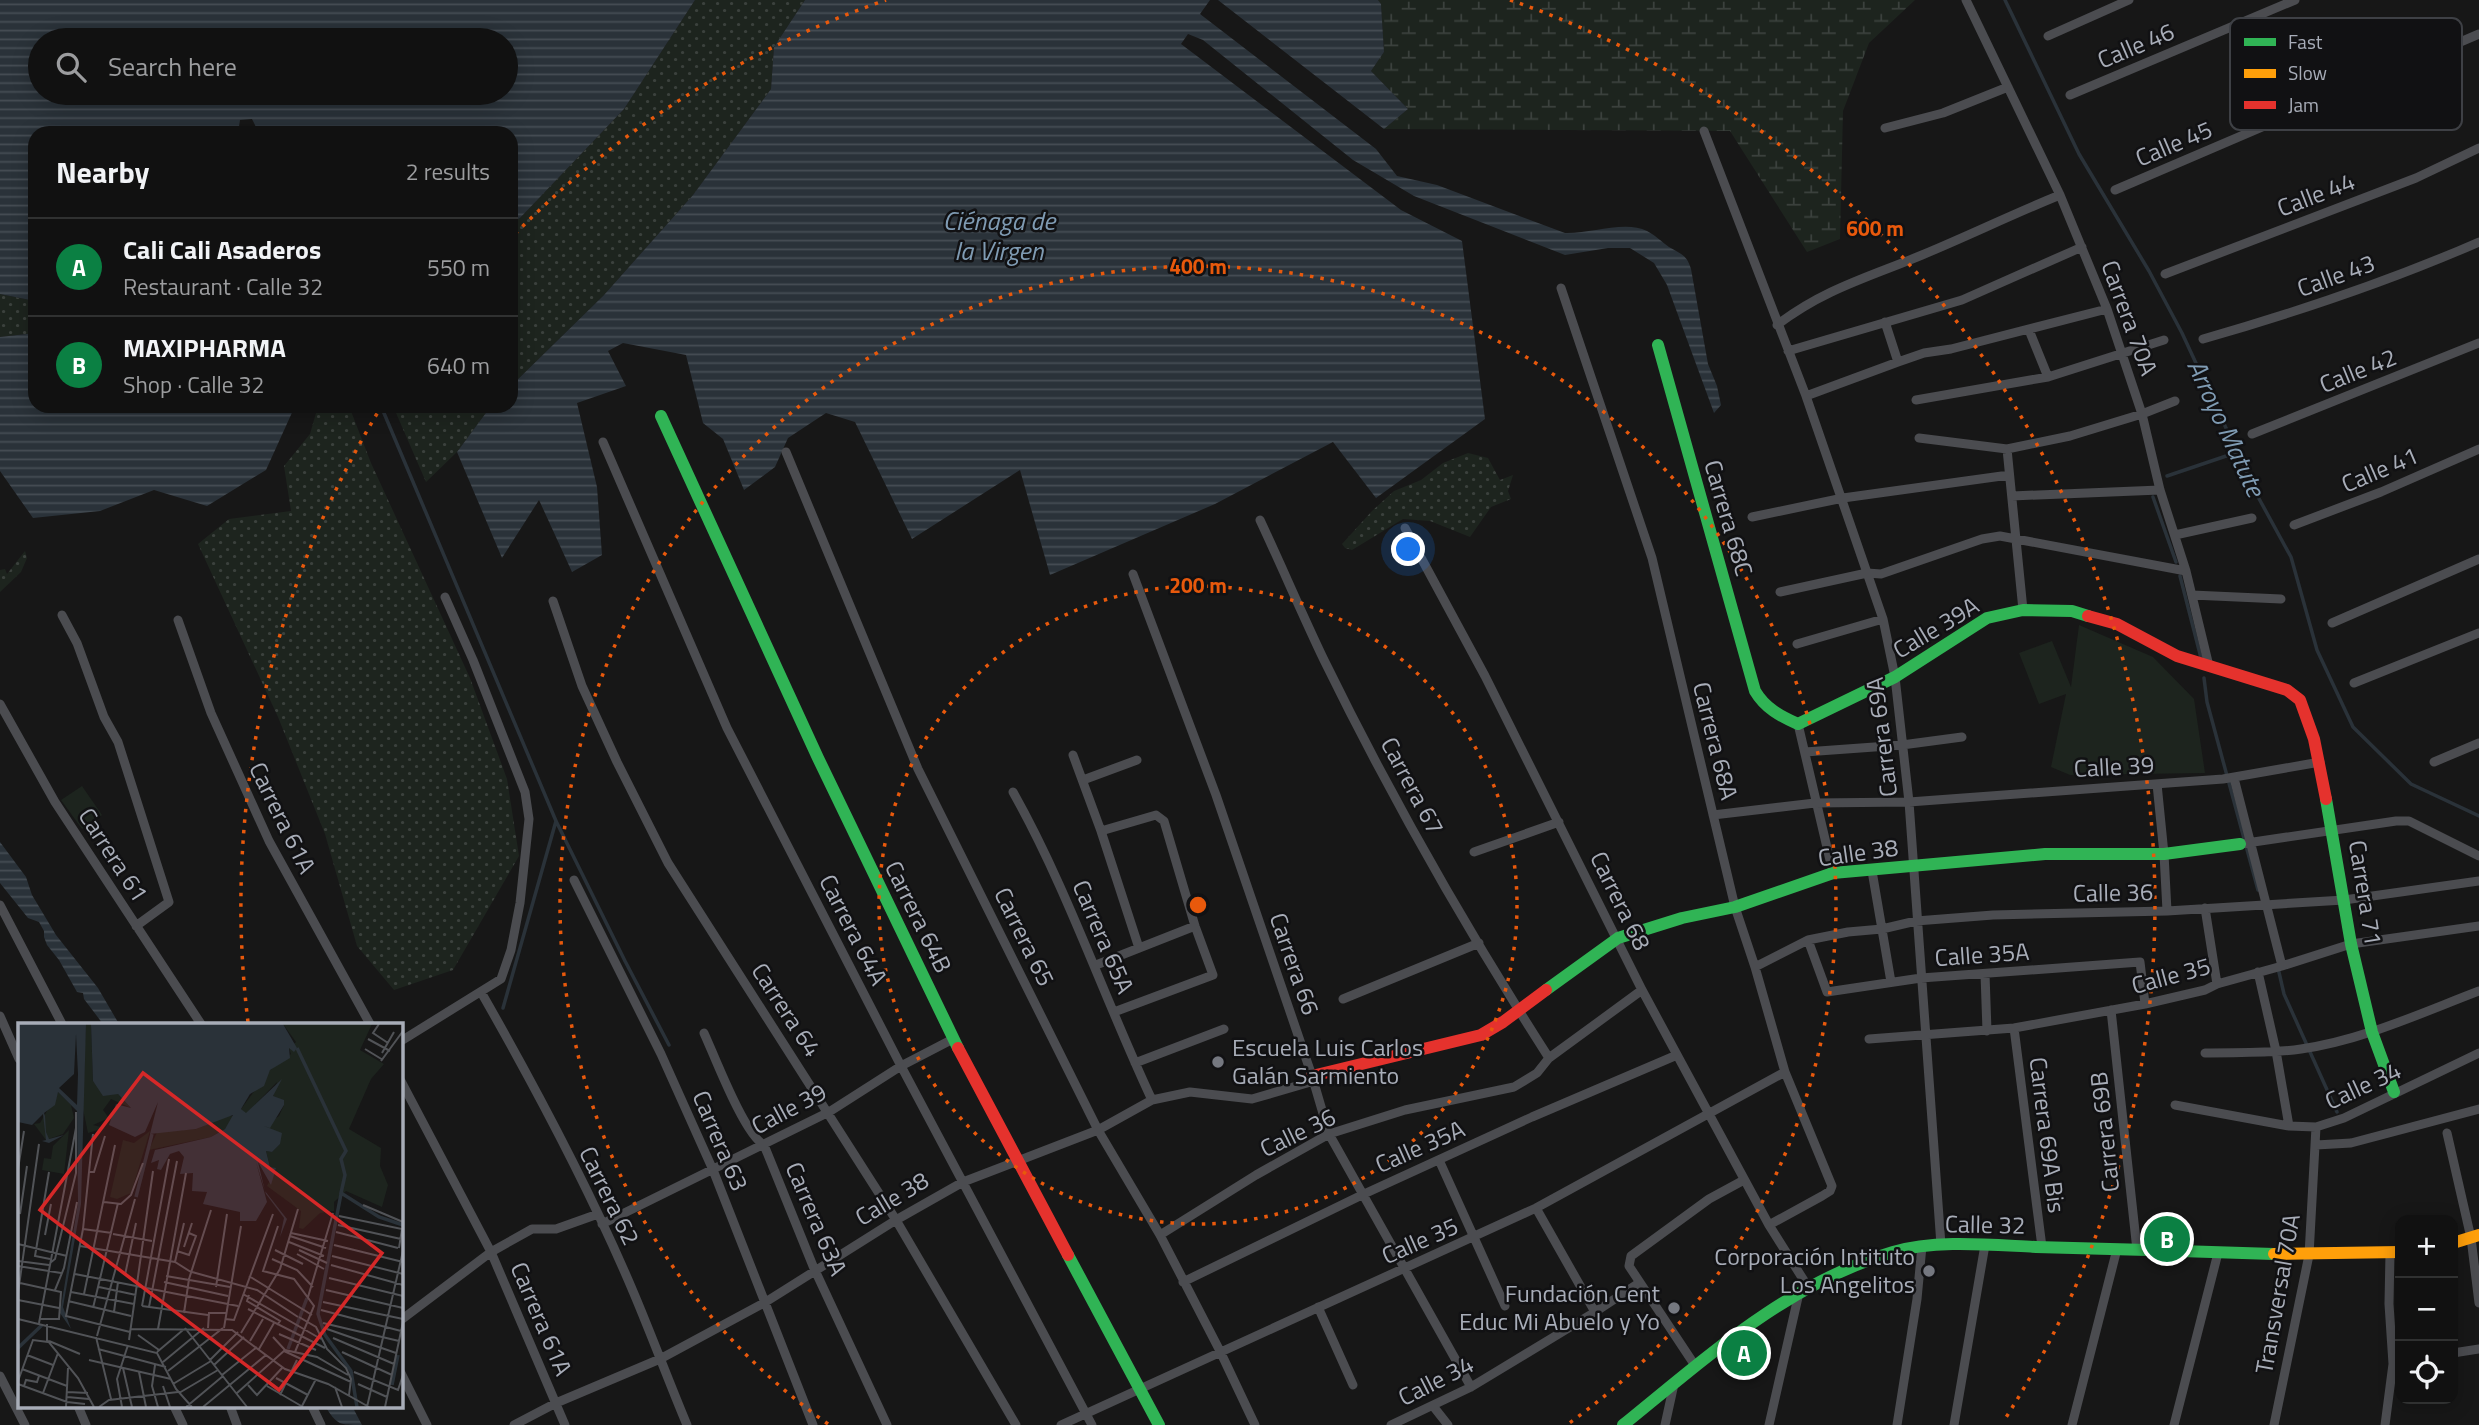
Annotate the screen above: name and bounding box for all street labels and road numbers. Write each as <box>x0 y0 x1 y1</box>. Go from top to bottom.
street label: Calle 46 <box>2092 13 2180 77</box>
street label: Calle 45 <box>2130 111 2218 175</box>
street label: Calle 44 <box>2272 163 2360 225</box>
street label: Calle 43 <box>2292 244 2380 306</box>
street label: Carrera 70A <box>2092 255 2167 380</box>
street label: Calle 42 <box>2314 338 2402 402</box>
street label: Calle 41 <box>2336 437 2424 501</box>
street label: Carrera 68C <box>1695 456 1763 580</box>
street label: Calle 39A <box>1886 587 1985 667</box>
street label: Carrera 69A <box>1856 675 1906 799</box>
street label: Carrera 68A <box>1684 678 1748 804</box>
street label: Carrera 67 <box>1372 730 1454 841</box>
street label: Calle 39 <box>2073 746 2155 786</box>
street label: Carrera 61A <box>240 756 325 880</box>
street label: Carrera 61 <box>70 800 158 909</box>
street label: Calle 38 <box>1816 829 1900 875</box>
street label: Carrera 71 <box>2340 838 2392 948</box>
street label: Carrera 68 <box>1581 845 1660 956</box>
street label: Carrera 64B <box>876 854 962 979</box>
street label: Carrera 64A <box>811 868 897 991</box>
street label: Calle 36 <box>2072 873 2154 911</box>
street label: Carrera 65A <box>1064 874 1144 999</box>
street label: Carrera 65 <box>985 881 1064 992</box>
street label: Carrera 66 <box>1261 908 1329 1020</box>
street label: Calle 35A <box>1933 933 2030 975</box>
street label: Calle 35 <box>2127 947 2214 1003</box>
street label: Carrera 64 <box>743 955 831 1064</box>
street label: Calle 34 <box>2319 1052 2407 1118</box>
street label: Carrera 69A Bis <box>2021 1055 2075 1215</box>
street label: Carrera 69B <box>2080 1070 2128 1194</box>
street label: Calle 39 <box>745 1073 832 1143</box>
street label: Carrera 63 <box>684 1085 758 1196</box>
street label: Calle 36 <box>1254 1098 1342 1166</box>
street label: Calle 35A <box>1369 1110 1470 1182</box>
street label: Carrera 62 <box>570 1140 649 1251</box>
street label: Carrera 63A <box>777 1156 857 1281</box>
street label: Calle 38 <box>848 1162 935 1234</box>
street label: Calle 32 <box>1944 1205 2026 1243</box>
street label: Calle 35 <box>1376 1207 1464 1273</box>
street label: Transversal 70A <box>2245 1211 2309 1377</box>
street label: Carrera 61A <box>502 1256 582 1381</box>
street label: Calle 34 <box>1392 1346 1480 1414</box>

